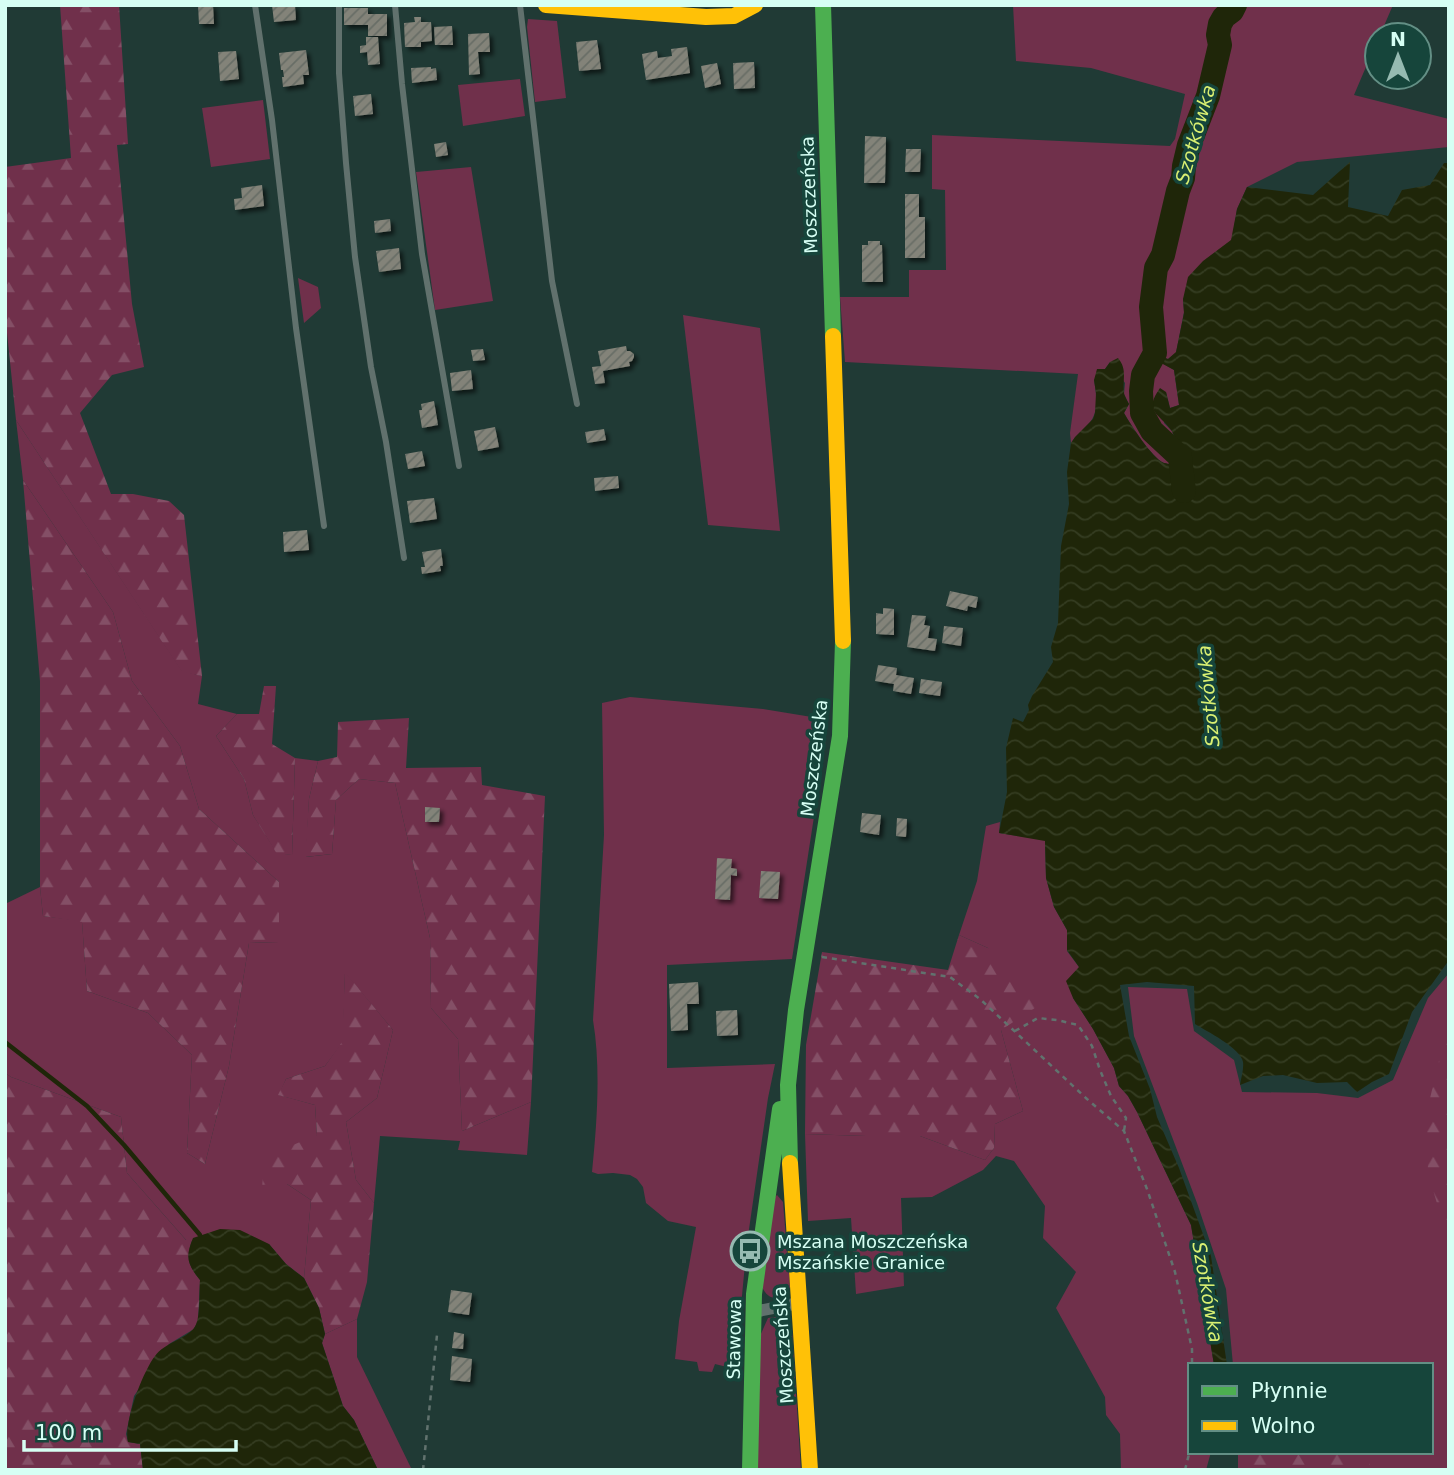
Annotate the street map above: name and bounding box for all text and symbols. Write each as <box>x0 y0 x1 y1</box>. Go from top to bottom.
north arrow <box>1363 21 1433 91</box>
text: N <box>1390 28 1406 50</box>
water label: Szotkówka <box>1170 82 1220 186</box>
street label: Moszczeńska <box>796 136 822 254</box>
water label: Szotkówka <box>1193 644 1223 748</box>
street label: Moszczeńska <box>796 698 832 818</box>
bus stop icon: Mszana Moszczeńska Mszańskie Granice <box>729 1230 771 1272</box>
place label: Mszana Moszczeńska Mszańskie Granice <box>777 1231 968 1273</box>
water label: Szotkówka <box>1188 1240 1228 1344</box>
street label: Moszczeńska <box>768 1286 798 1404</box>
street label: Stawowa <box>723 1298 745 1380</box>
legend <box>1188 1363 1433 1454</box>
text: Płynnie <box>1251 1379 1327 1403</box>
scale bar <box>24 1408 236 1452</box>
text: Wolno <box>1251 1414 1315 1438</box>
text: 100 m <box>35 1421 102 1445</box>

